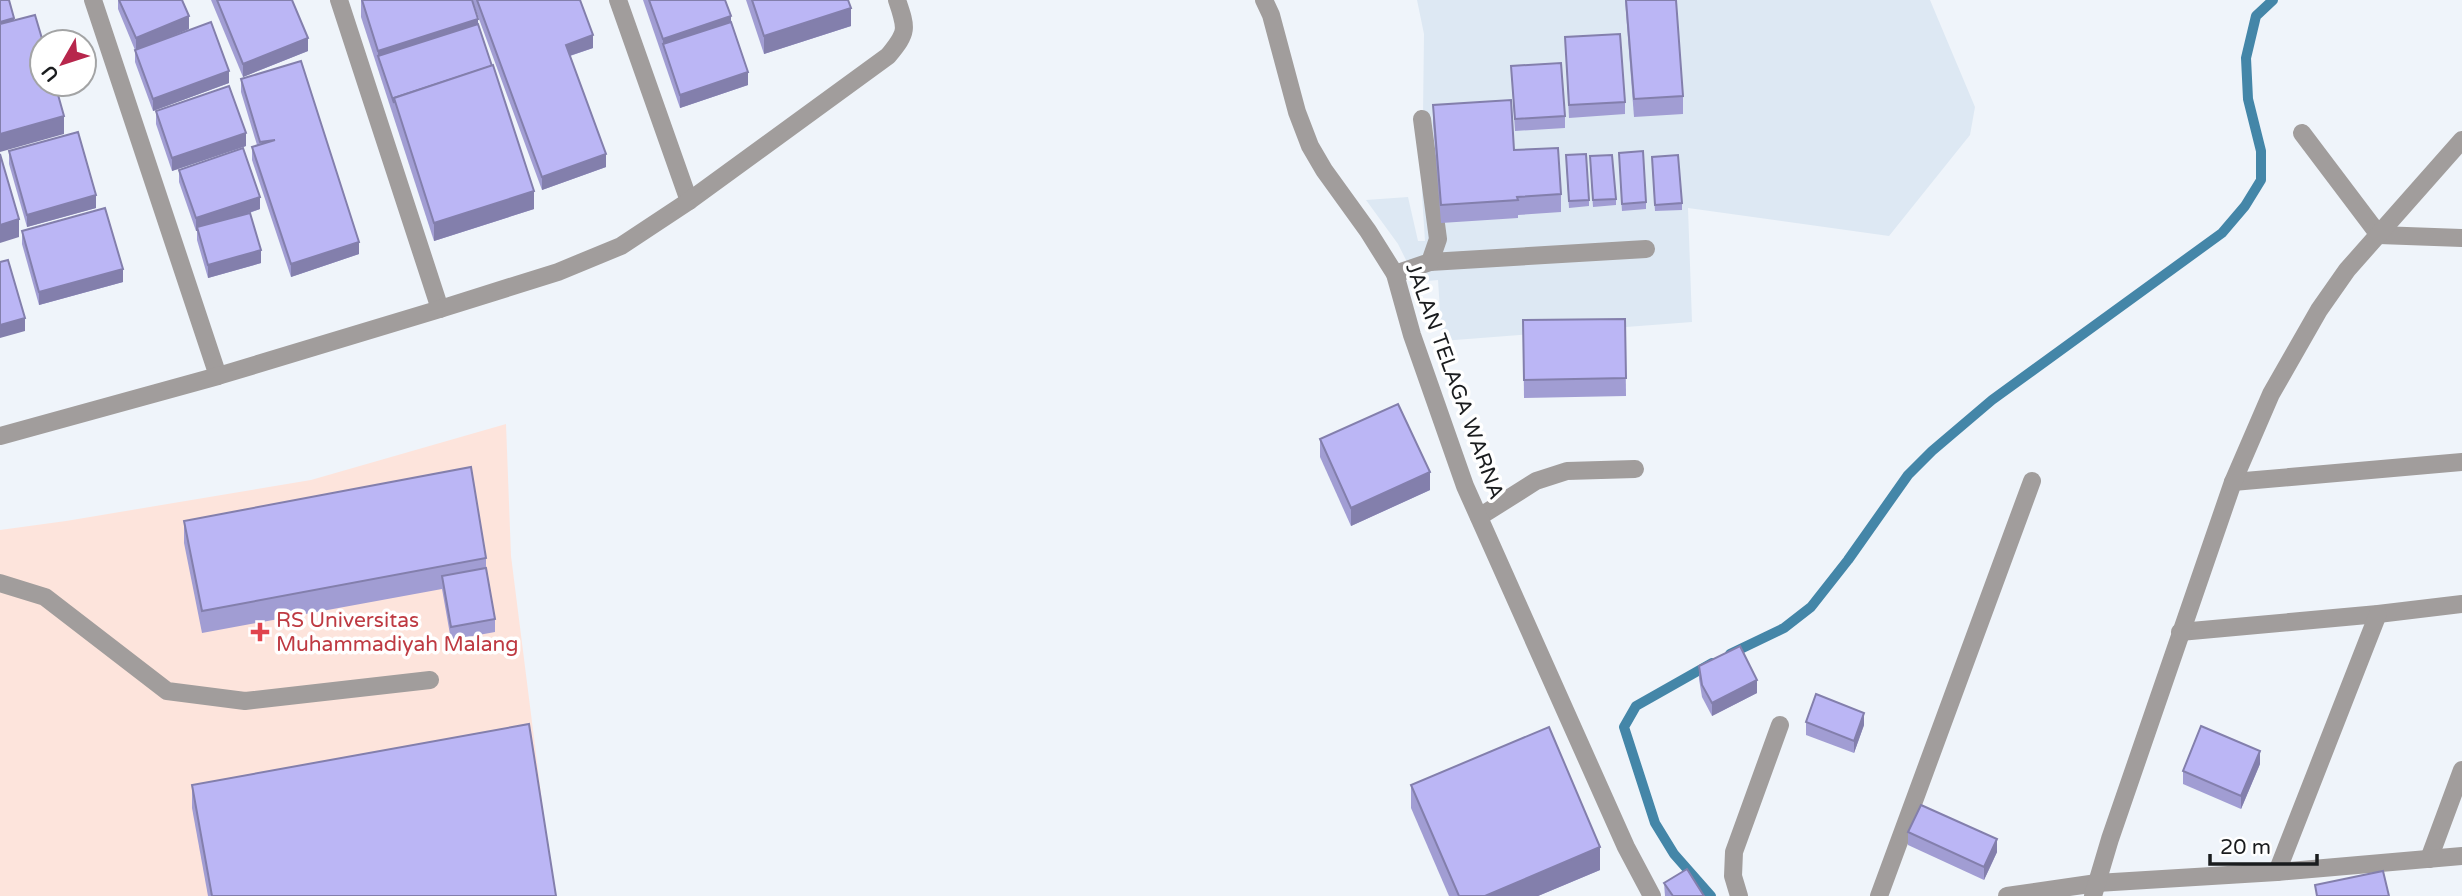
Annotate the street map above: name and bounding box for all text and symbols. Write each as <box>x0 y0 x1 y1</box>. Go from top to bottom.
north arrow <box>28 28 98 98</box>
text: U <box>37 61 64 86</box>
street label: JALAN TELAGA WARNA <box>1400 260 1509 503</box>
place label: RS Universitas Muhammadiyah Malang <box>276 608 519 657</box>
marker: RS Universitas Muhammadiyah Malang <box>250 622 270 642</box>
scale bar <box>2210 822 2317 866</box>
text: 20 m <box>2220 835 2271 860</box>

